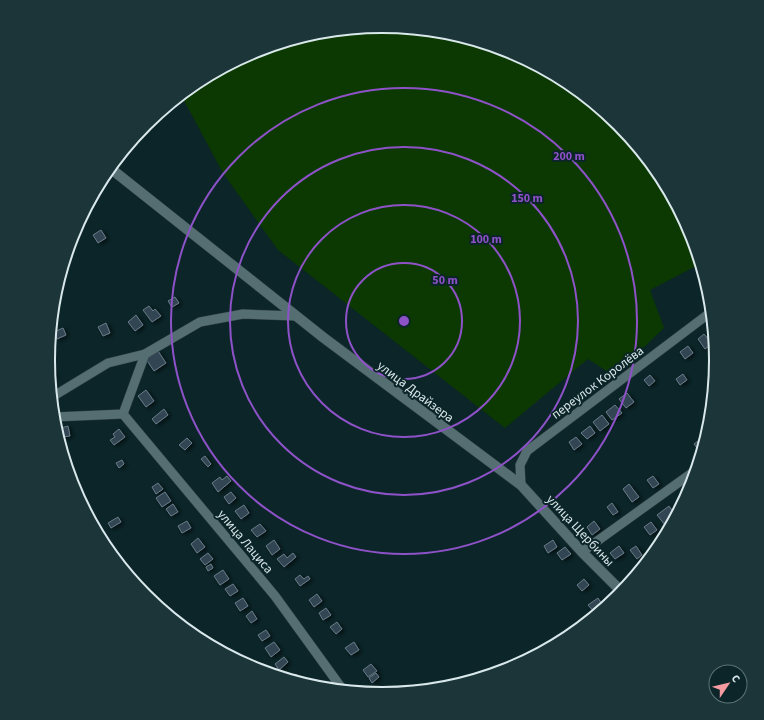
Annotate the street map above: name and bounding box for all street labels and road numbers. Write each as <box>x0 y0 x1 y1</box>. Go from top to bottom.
street label: переулок Королёва <box>548 342 648 424</box>
street label: улица Драйзера <box>373 357 458 427</box>
street label: улица Щербины <box>542 491 618 571</box>
street label: улица Лациса <box>213 506 277 577</box>

